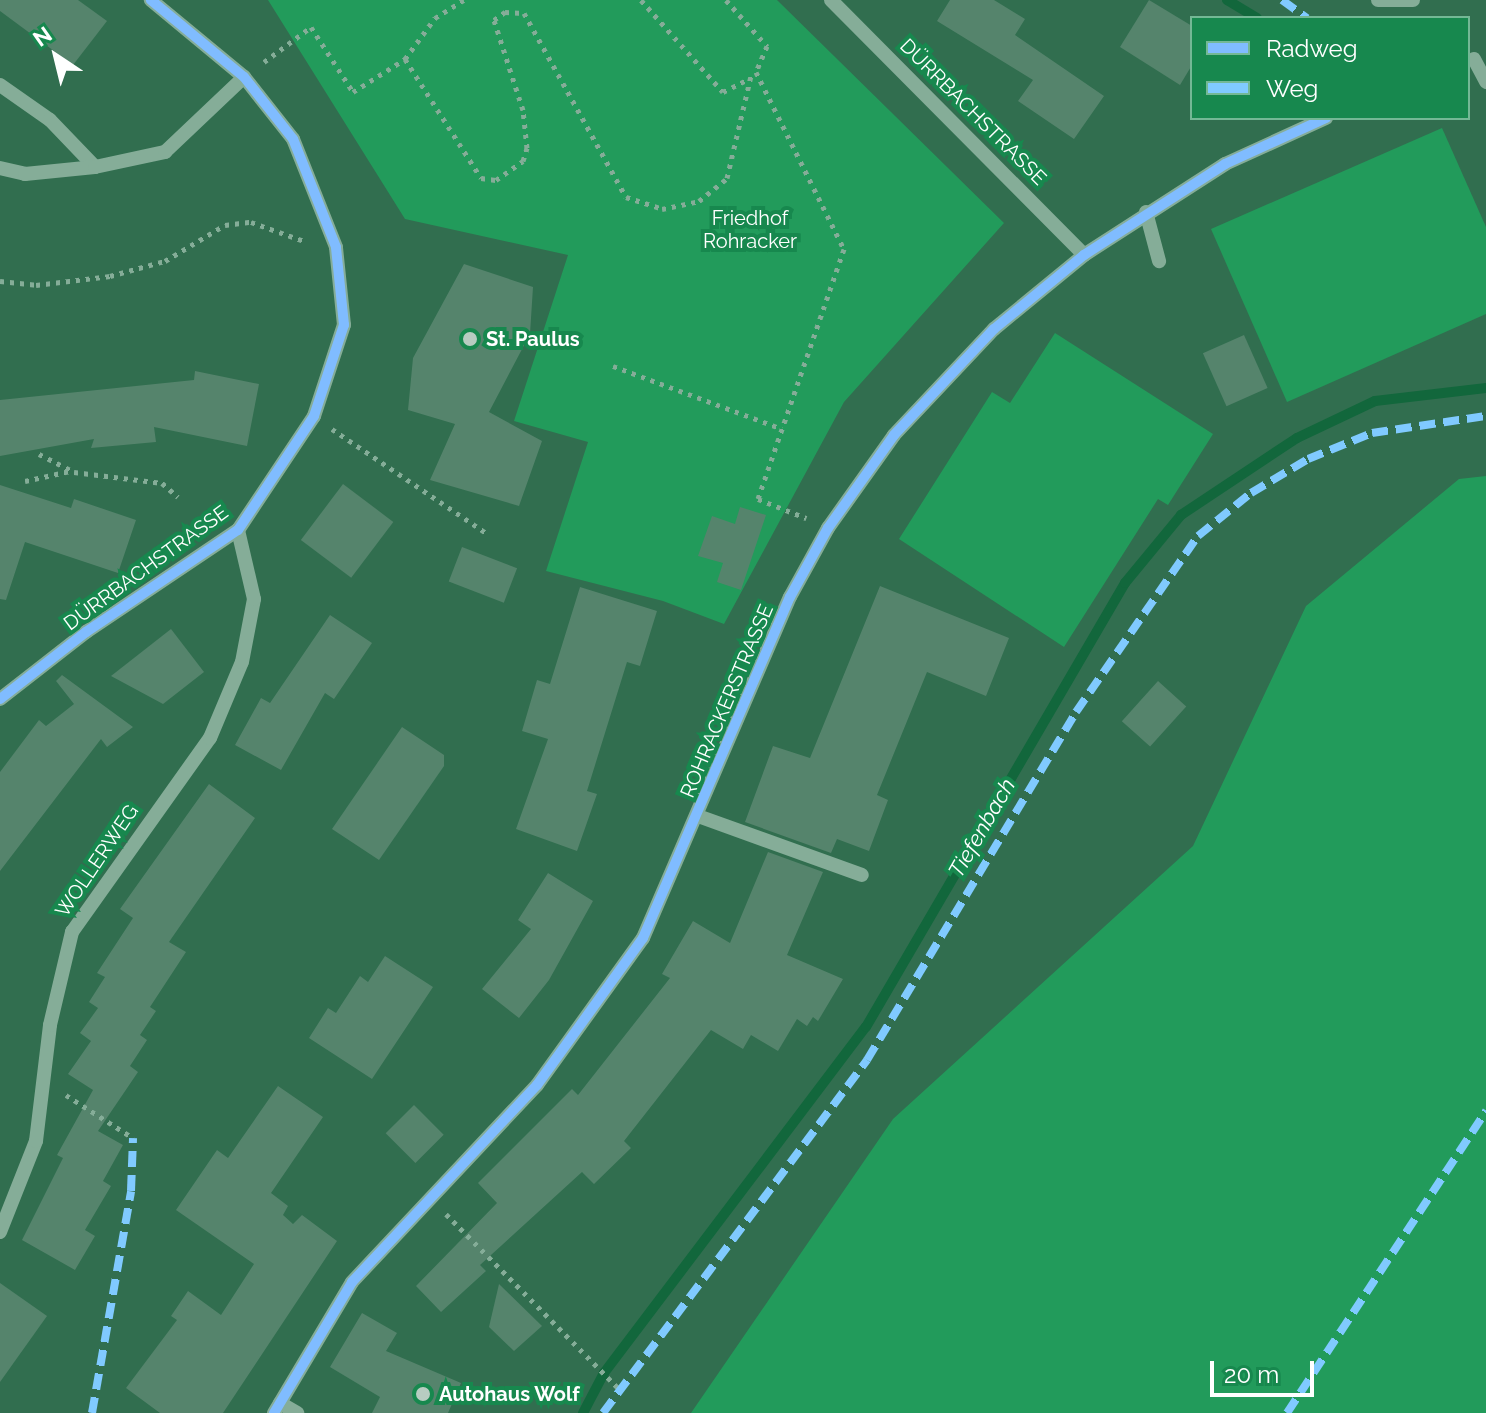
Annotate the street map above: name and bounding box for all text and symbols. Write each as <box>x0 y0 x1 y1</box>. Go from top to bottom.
north arrow <box>16 16 96 96</box>
legend <box>1190 16 1470 120</box>
text: N <box>28 21 57 52</box>
street label: DÜRRBACHSTRASSE <box>895 34 1051 190</box>
text: Radweg <box>1266 34 1358 63</box>
text: Weg <box>1266 74 1318 103</box>
park label: Friedhof Rohracker <box>703 207 797 254</box>
place label: St. Paulus <box>486 327 580 351</box>
marker: St. Paulus <box>461 330 479 348</box>
street label: DÜRRBACHSTRASSE <box>59 500 233 636</box>
street label: ROHRACKERSTRASSE <box>675 601 779 801</box>
water label: Tiefenbach <box>943 774 1021 882</box>
street label: WOLLERWEG <box>50 800 144 922</box>
scale bar <box>1214 1345 1318 1395</box>
text: 20 m <box>1224 1360 1279 1389</box>
place label: Autohaus Wolf <box>439 1382 580 1406</box>
marker: Autohaus Wolf <box>414 1385 432 1403</box>

